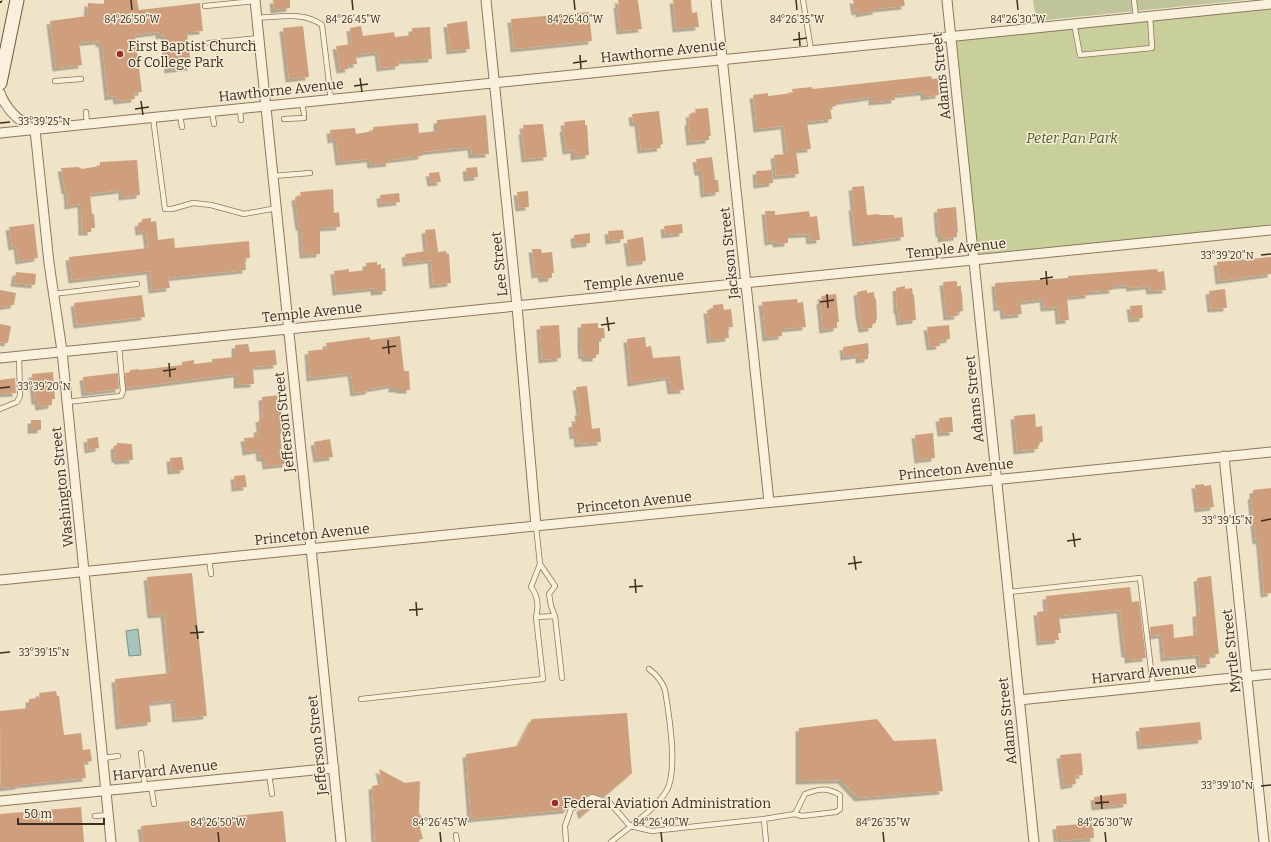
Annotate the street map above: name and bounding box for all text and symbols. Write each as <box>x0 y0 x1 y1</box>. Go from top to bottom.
text: 84°26'50"W <box>104 14 160 26</box>
text: 84°26'45"W <box>326 14 381 26</box>
text: 84°26'40"W <box>547 14 604 26</box>
text: 84°26'35"W <box>770 14 825 26</box>
text: 84°26'30"W <box>990 14 1047 26</box>
street label: Adams Street <box>928 31 955 120</box>
street label: Hawthorne Avenue <box>600 36 726 67</box>
place label: First Baptist Church of College Park <box>128 38 257 71</box>
marker: First Baptist Church of College Park <box>115 49 125 59</box>
street label: Hawthorne Avenue <box>218 75 344 106</box>
text: 33°39'25"N <box>18 116 70 128</box>
park label: Peter Pan Park <box>1026 130 1118 147</box>
street label: Jackson Street <box>716 206 743 301</box>
street label: Lee Street <box>488 231 511 297</box>
street label: Temple Avenue <box>905 235 1007 262</box>
text: 33°39'20"N <box>1200 250 1254 262</box>
street label: Temple Avenue <box>583 267 685 294</box>
street label: Temple Avenue <box>261 299 363 326</box>
street label: Adams Street <box>961 354 988 443</box>
street label: Jefferson Street <box>271 371 298 474</box>
text: 33°39'20"N <box>17 381 71 393</box>
street label: Washington Street <box>48 426 77 548</box>
street label: Princeton Avenue <box>898 455 1014 484</box>
street label: Princeton Avenue <box>576 488 692 517</box>
text: 33°39'15"N <box>1202 515 1252 527</box>
street label: Princeton Avenue <box>254 520 370 549</box>
street label: Myrtle Street <box>1219 608 1244 694</box>
text: 33°39'15"N <box>19 647 69 659</box>
street label: Harvard Avenue <box>1091 660 1198 687</box>
street label: Adams Street <box>994 676 1021 765</box>
street label: Jefferson Street <box>304 694 331 797</box>
street label: Harvard Avenue <box>112 757 219 784</box>
text: 33°39'10"N <box>1201 780 1253 792</box>
place label: Federal Aviation Administration <box>563 795 771 812</box>
marker: Federal Aviation Administration <box>550 798 560 808</box>
scale bar <box>18 800 104 826</box>
text: 50 m <box>24 807 53 821</box>
text: 84°26'50"W <box>190 817 246 829</box>
text: 84°26'45"W <box>413 817 468 829</box>
text: 84°26'40"W <box>633 817 690 829</box>
text: 84°26'35"W <box>856 817 911 829</box>
text: 84°26'30"W <box>1077 817 1134 829</box>

